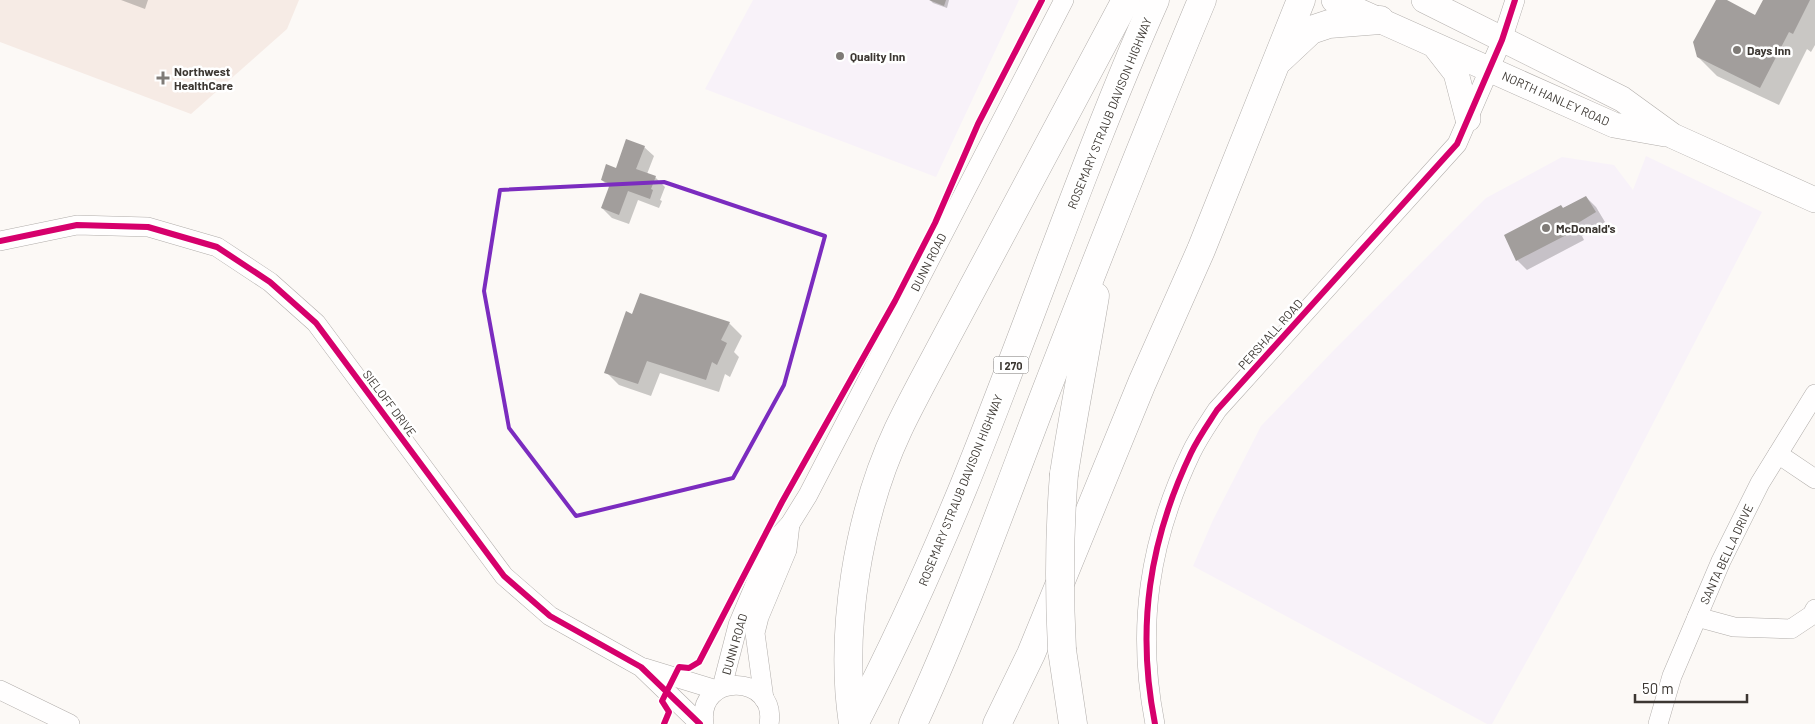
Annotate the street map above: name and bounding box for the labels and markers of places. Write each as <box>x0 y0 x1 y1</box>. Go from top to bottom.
place label: Days Inn <box>1747 43 1791 57</box>
marker: Days Inn <box>1731 44 1743 56</box>
place label: Quality Inn <box>850 49 905 63</box>
marker: Quality Inn <box>834 50 846 62</box>
place label: Northwest HealthCare <box>174 64 233 92</box>
marker: Northwest HealthCare <box>156 71 170 85</box>
place label: McDonald's <box>1556 221 1616 235</box>
marker: McDonald's <box>1540 222 1552 234</box>

